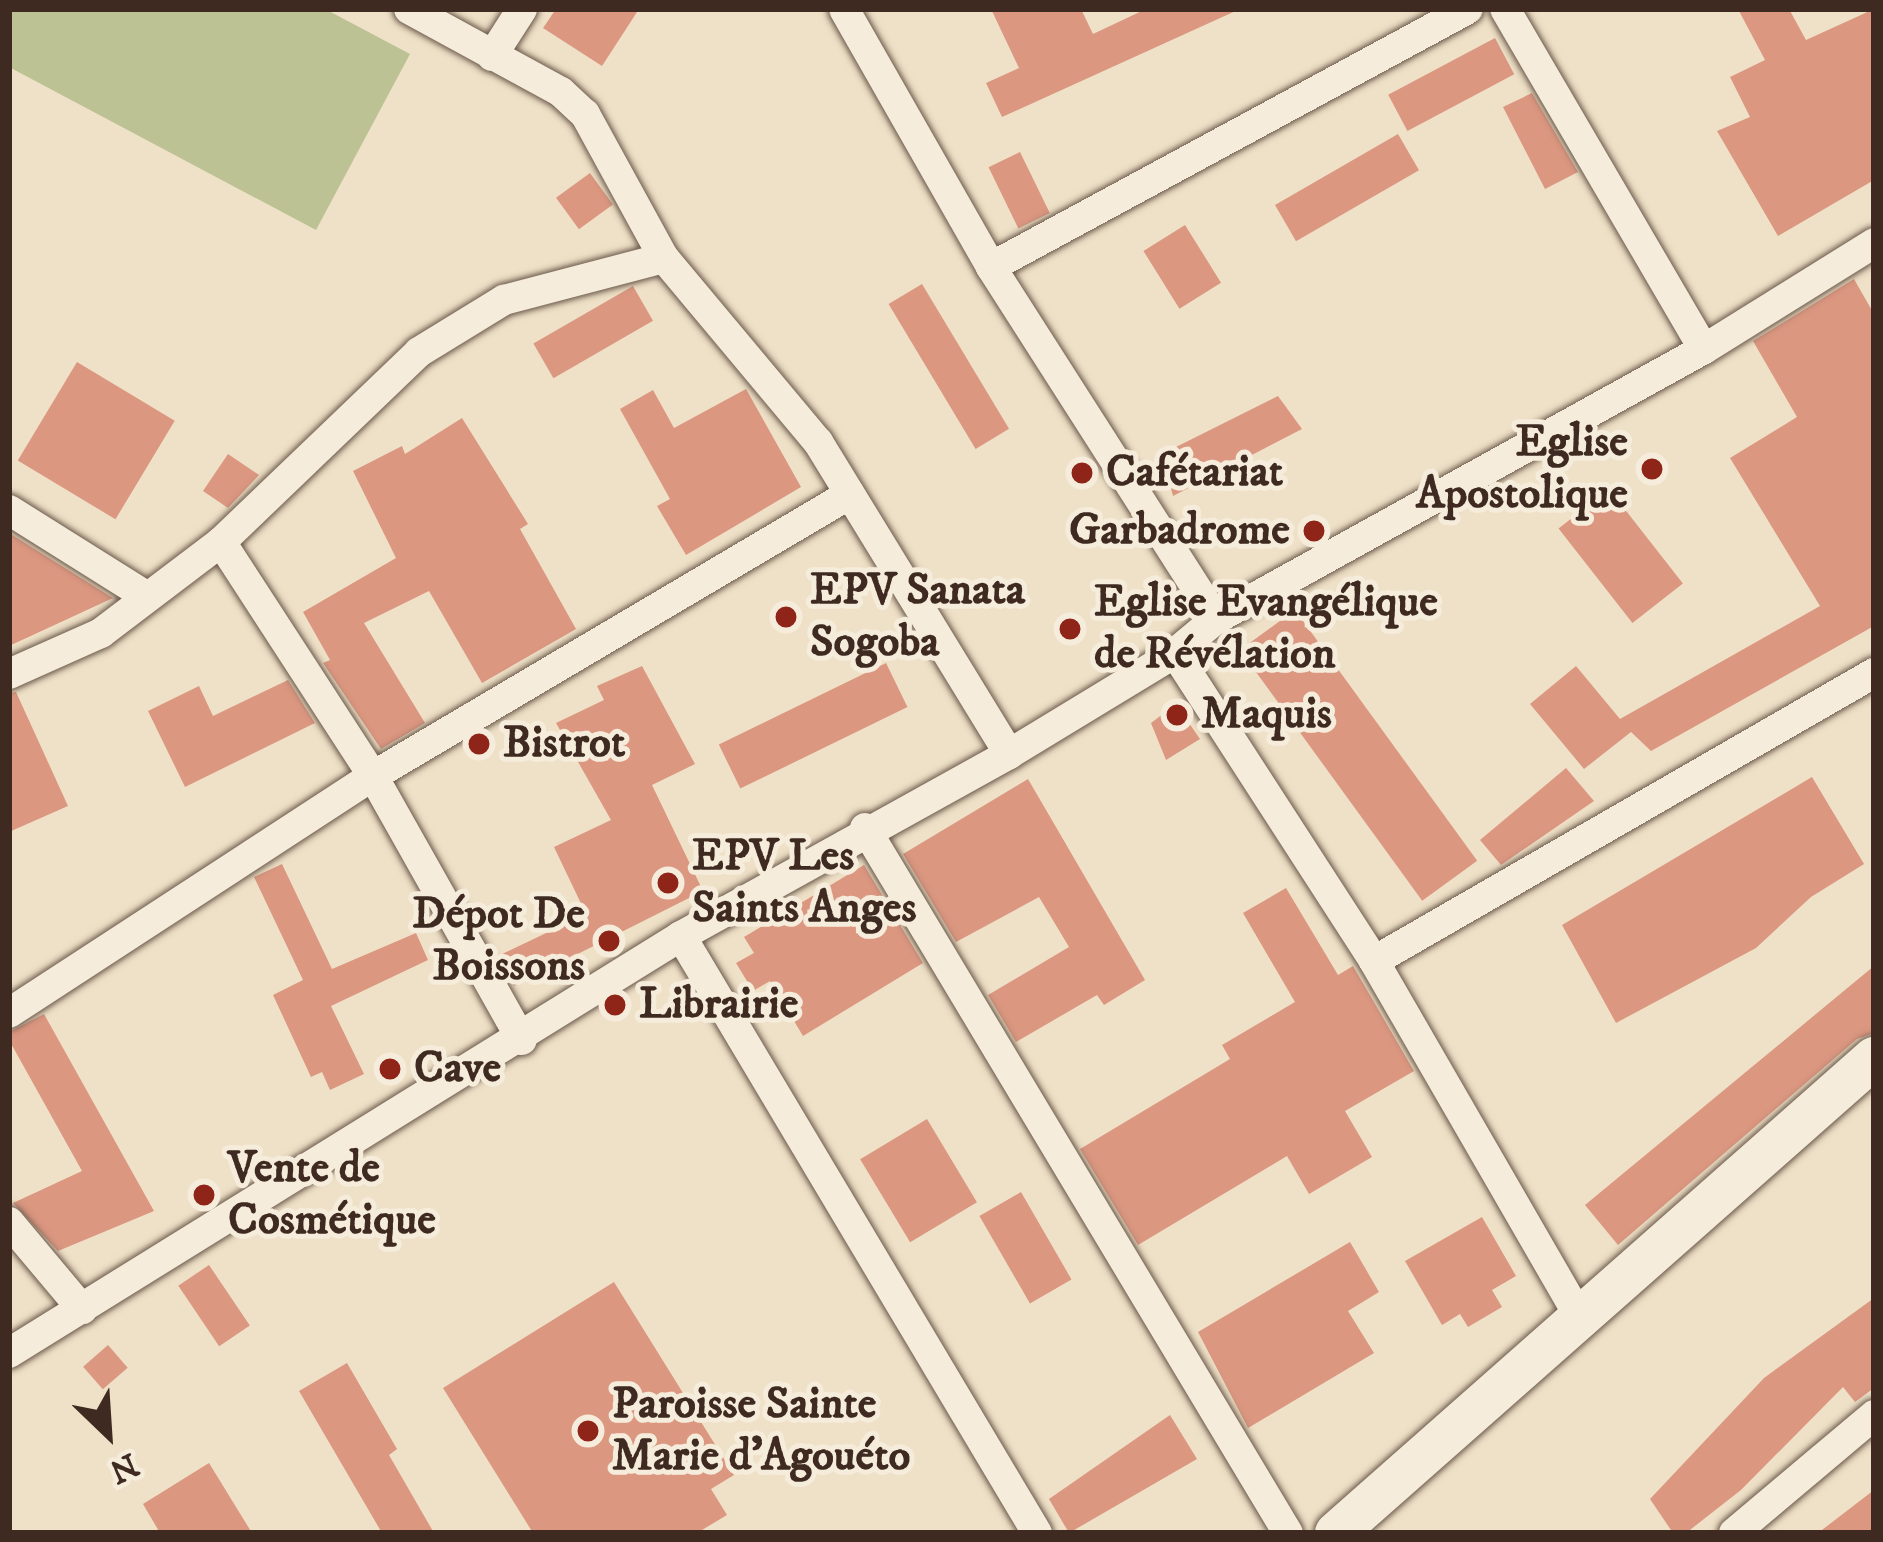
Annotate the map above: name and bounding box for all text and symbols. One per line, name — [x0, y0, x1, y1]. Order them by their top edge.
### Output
place label: Eglise Apostolique — [1416, 416, 1628, 522]
place label: Cafétariat — [1106, 446, 1283, 500]
marker: Eglise Apostolique — [1639, 456, 1665, 482]
marker: Cafétariat — [1069, 460, 1095, 486]
place label: Garbadrome — [1069, 504, 1290, 558]
marker: Garbadrome — [1301, 518, 1327, 544]
place label: EPV Sanata Sogoba — [810, 564, 1025, 670]
place label: Eglise Evangélique de Révélation — [1094, 576, 1438, 682]
marker: EPV Sanata Sogoba — [773, 604, 799, 630]
marker: Eglise Evangélique de Révélation — [1057, 616, 1083, 642]
place label: Maquis — [1201, 688, 1332, 742]
marker: Maquis — [1164, 702, 1190, 728]
place label: Bistrot — [503, 717, 625, 771]
marker: Bistrot — [466, 731, 492, 757]
place label: EPV Les Saints Anges — [692, 830, 916, 936]
marker: EPV Les Saints Anges — [655, 870, 681, 896]
place label: Dépot De Boissons — [412, 888, 585, 994]
marker: Dépot De Boissons — [596, 928, 622, 954]
place label: Librairie — [639, 978, 798, 1032]
marker: Librairie — [602, 992, 628, 1018]
place label: Cave — [414, 1042, 501, 1096]
marker: Cave — [377, 1056, 403, 1082]
place label: Vente de Cosmétique — [228, 1142, 436, 1248]
marker: Vente de Cosmétique — [191, 1182, 217, 1208]
north arrow — [48, 1374, 168, 1494]
place label: Paroisse Sainte Marie d’Agouéto — [612, 1378, 910, 1484]
marker: Paroisse Sainte Marie d’Agouéto — [575, 1418, 601, 1444]
text: N — [102, 1443, 144, 1491]

